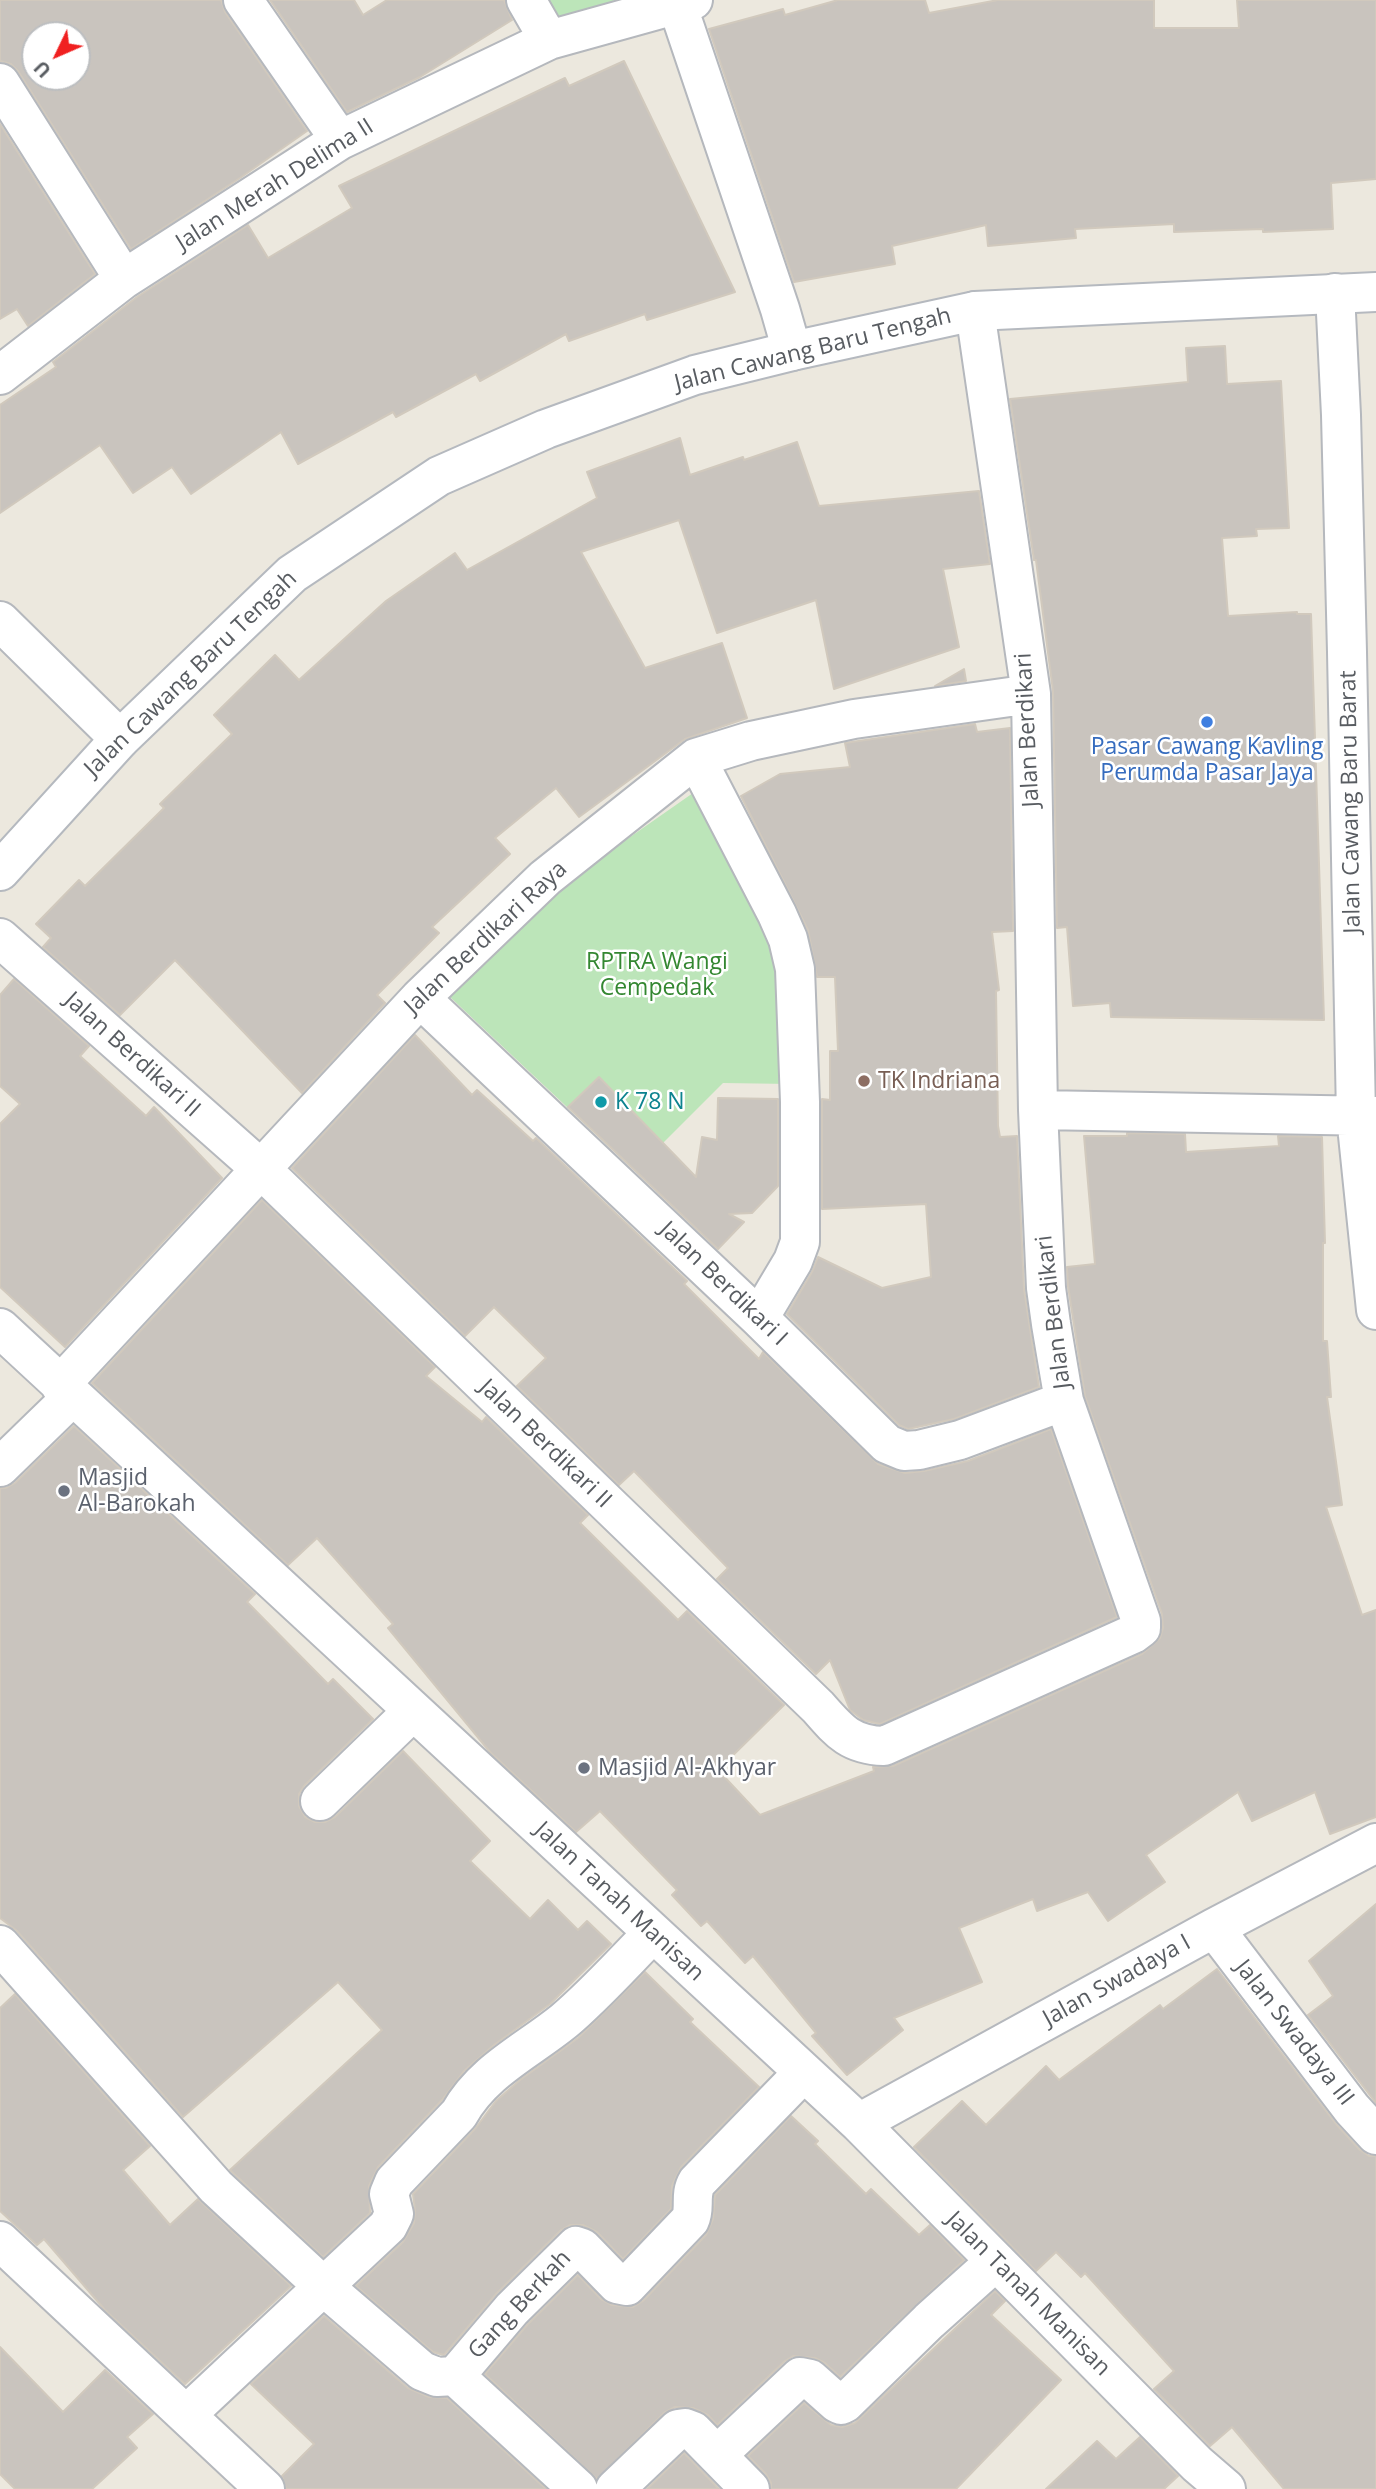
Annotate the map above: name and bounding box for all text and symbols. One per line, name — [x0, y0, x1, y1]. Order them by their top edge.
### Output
north arrow — [21, 21, 91, 91]
text: U — [28, 55, 57, 83]
street label: Jalan Merah Delima II — [171, 113, 379, 257]
street label: Jalan Cawang Baru Tengah — [672, 302, 954, 398]
street label: Jalan Cawang Baru Tengah — [79, 565, 303, 783]
street label: Jalan Berdikari — [1010, 652, 1046, 808]
street label: Jalan Cawang Baru Barat — [1335, 670, 1367, 934]
marker: Pasar Cawang Kavling Perumda Pasar Jaya — [1199, 714, 1215, 730]
place label: Pasar Cawang Kavling Perumda Pasar Jaya — [1091, 733, 1323, 787]
street label: Jalan Berdikari Raya — [399, 856, 573, 1020]
park label: RPTRA Wangi Cempedak — [586, 948, 728, 1002]
street label: Jalan Berdikari II — [58, 987, 206, 1123]
place label: TK Indriana — [878, 1067, 1000, 1095]
marker: TK Indriana — [856, 1073, 872, 1089]
place label: K 78 N — [615, 1088, 685, 1116]
marker: K 78 N — [593, 1094, 609, 1110]
street label: Jalan Berdikari I — [653, 1216, 793, 1352]
street label: Jalan Berdikari — [1031, 1234, 1077, 1390]
street label: Jalan Berdikari II — [473, 1374, 617, 1514]
place label: Masjid Al-Barokah — [78, 1464, 196, 1518]
marker: Masjid Al-Barokah — [56, 1483, 72, 1499]
place label: Masjid Al-Akhyar — [598, 1754, 776, 1782]
marker: Masjid Al-Akhyar — [576, 1760, 592, 1776]
street label: Jalan Tanah Manisan — [529, 1816, 709, 1988]
street label: Jalan Swadaya I — [1038, 1929, 1196, 2033]
street label: Jalan Swadaya III — [1229, 1955, 1359, 2111]
street label: Jalan Tanah Manisan — [940, 2206, 1116, 2382]
street label: Gang Berkah — [463, 2245, 577, 2365]

